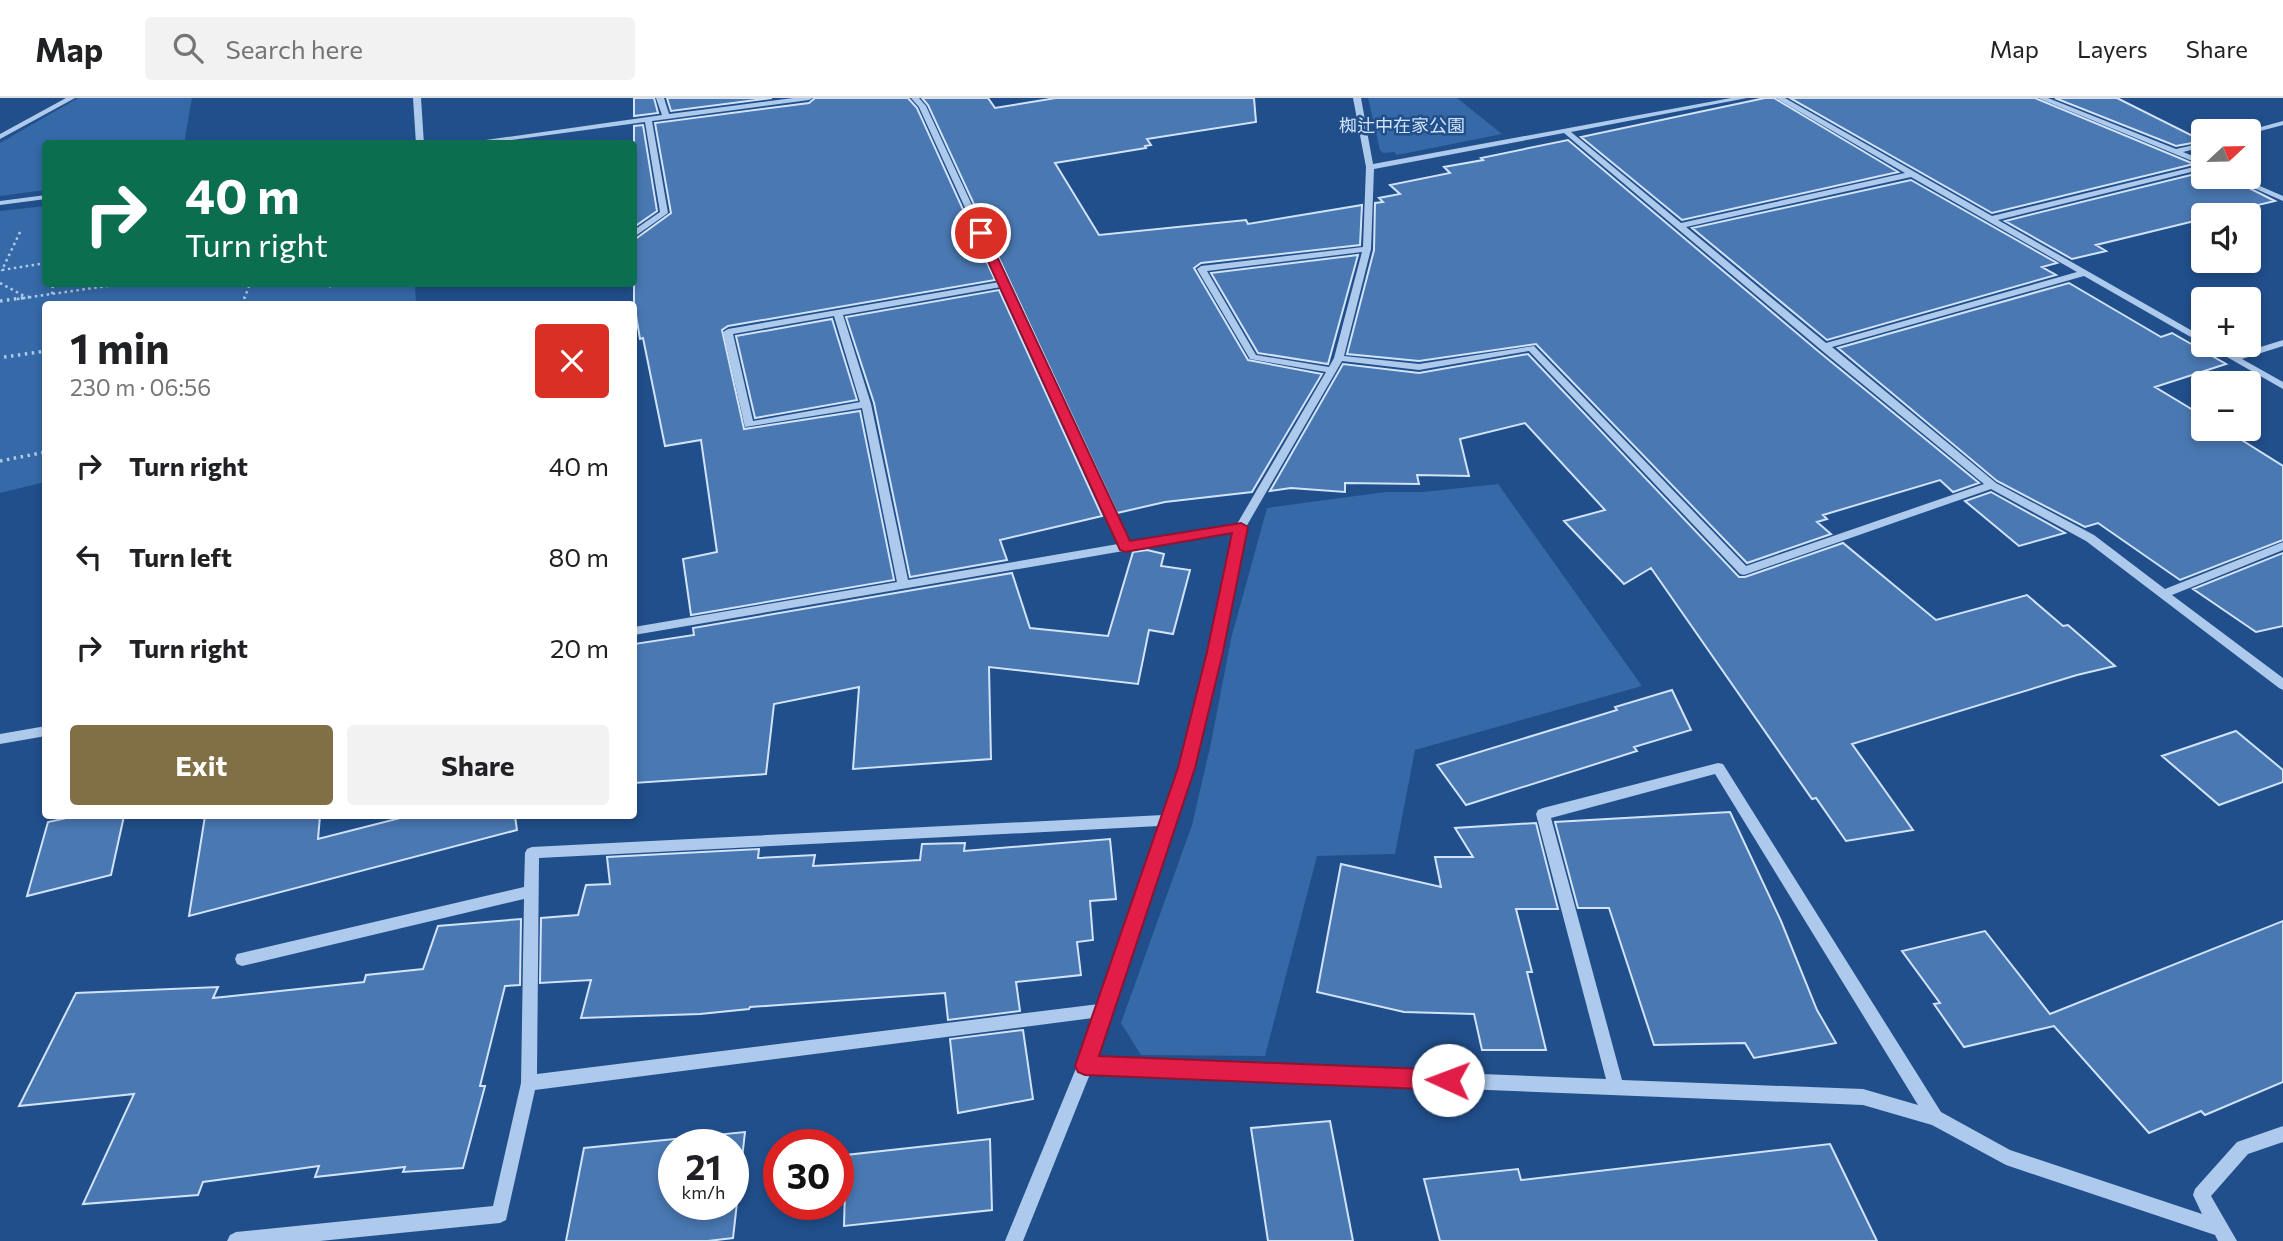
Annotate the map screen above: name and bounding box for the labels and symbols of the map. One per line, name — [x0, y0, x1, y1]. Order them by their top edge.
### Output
park label: 椥辻中在家公園 — [1339, 114, 1465, 136]
north arrow — [2191, 119, 2261, 189]
pin — [951, 203, 1011, 263]
position arrow — [1411, 1043, 1485, 1117]
speed limit sign: 30 — [763, 1129, 854, 1220]

